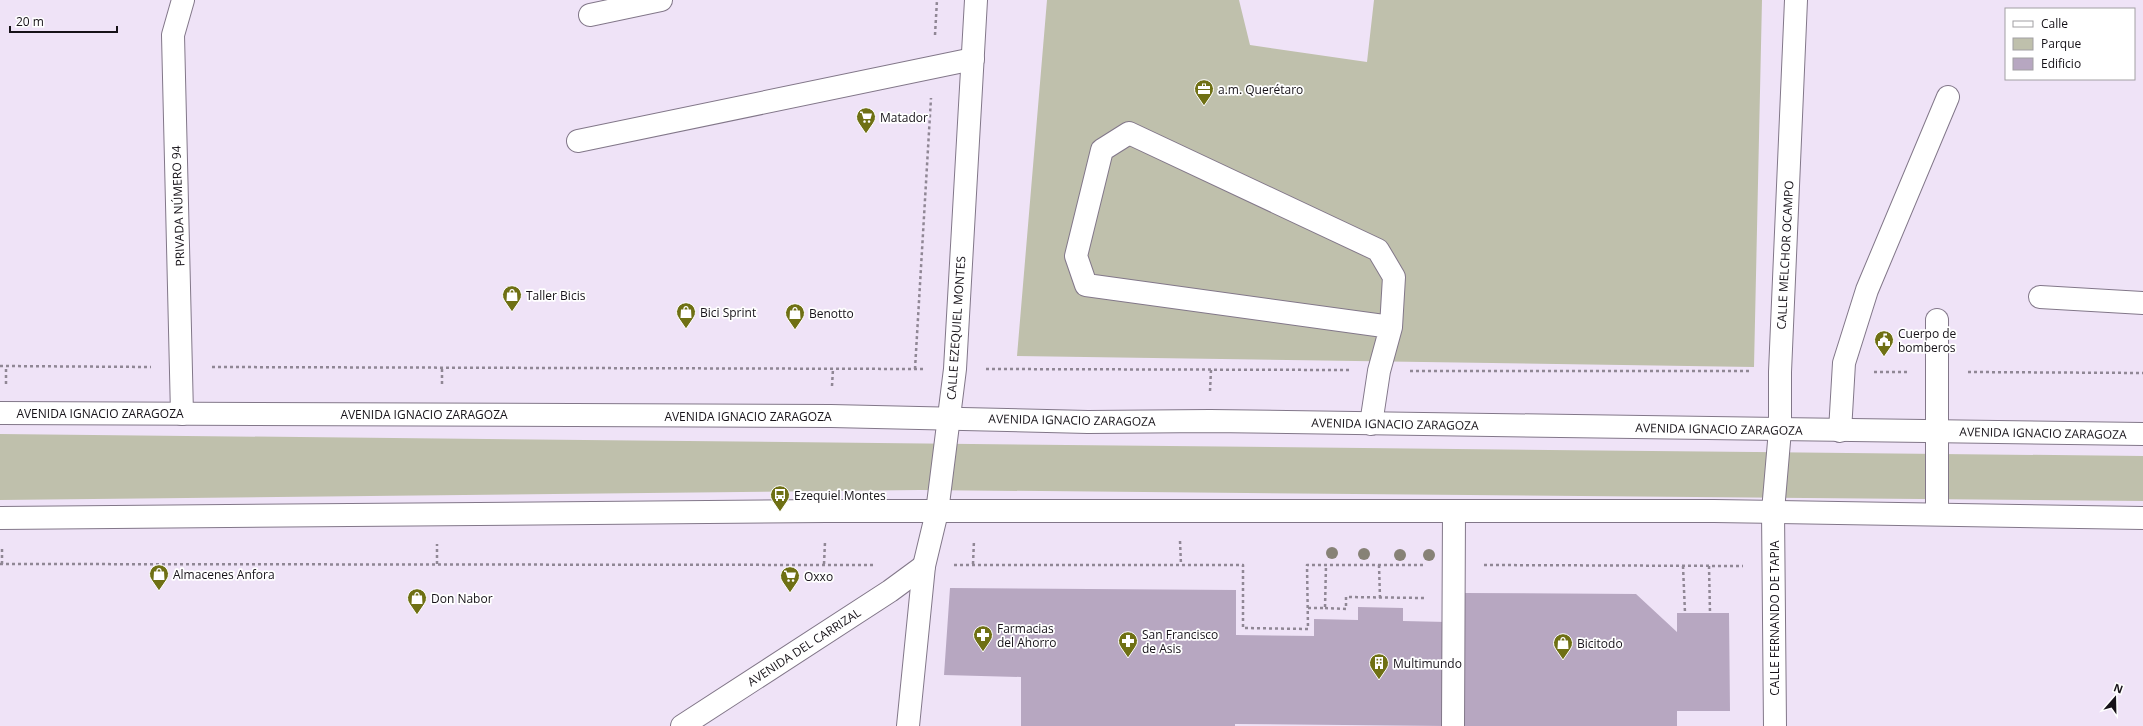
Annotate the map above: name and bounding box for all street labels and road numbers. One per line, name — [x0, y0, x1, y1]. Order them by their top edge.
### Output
street label: PRIVADA NÚMERO 94 — [167, 145, 189, 267]
street label: CALLE MELCHOR OCAMPO — [1773, 180, 1797, 330]
street label: CALLE EZEQUIEL MONTES — [942, 255, 970, 401]
street label: AVENIDA IGNACIO ZARAGOZA — [16, 405, 184, 422]
street label: AVENIDA IGNACIO ZARAGOZA — [340, 406, 508, 423]
street label: AVENIDA IGNACIO ZARAGOZA — [664, 408, 832, 425]
street label: AVENIDA IGNACIO ZARAGOZA — [988, 410, 1156, 430]
street label: AVENIDA IGNACIO ZARAGOZA — [1311, 414, 1479, 434]
street label: AVENIDA IGNACIO ZARAGOZA — [1635, 419, 1803, 439]
street label: AVENIDA IGNACIO ZARAGOZA — [1959, 423, 2127, 443]
street label: CALLE FERNANDO DE TAPIA — [1766, 540, 1783, 696]
street label: AVENIDA DEL CARRIZAL — [744, 604, 864, 690]

